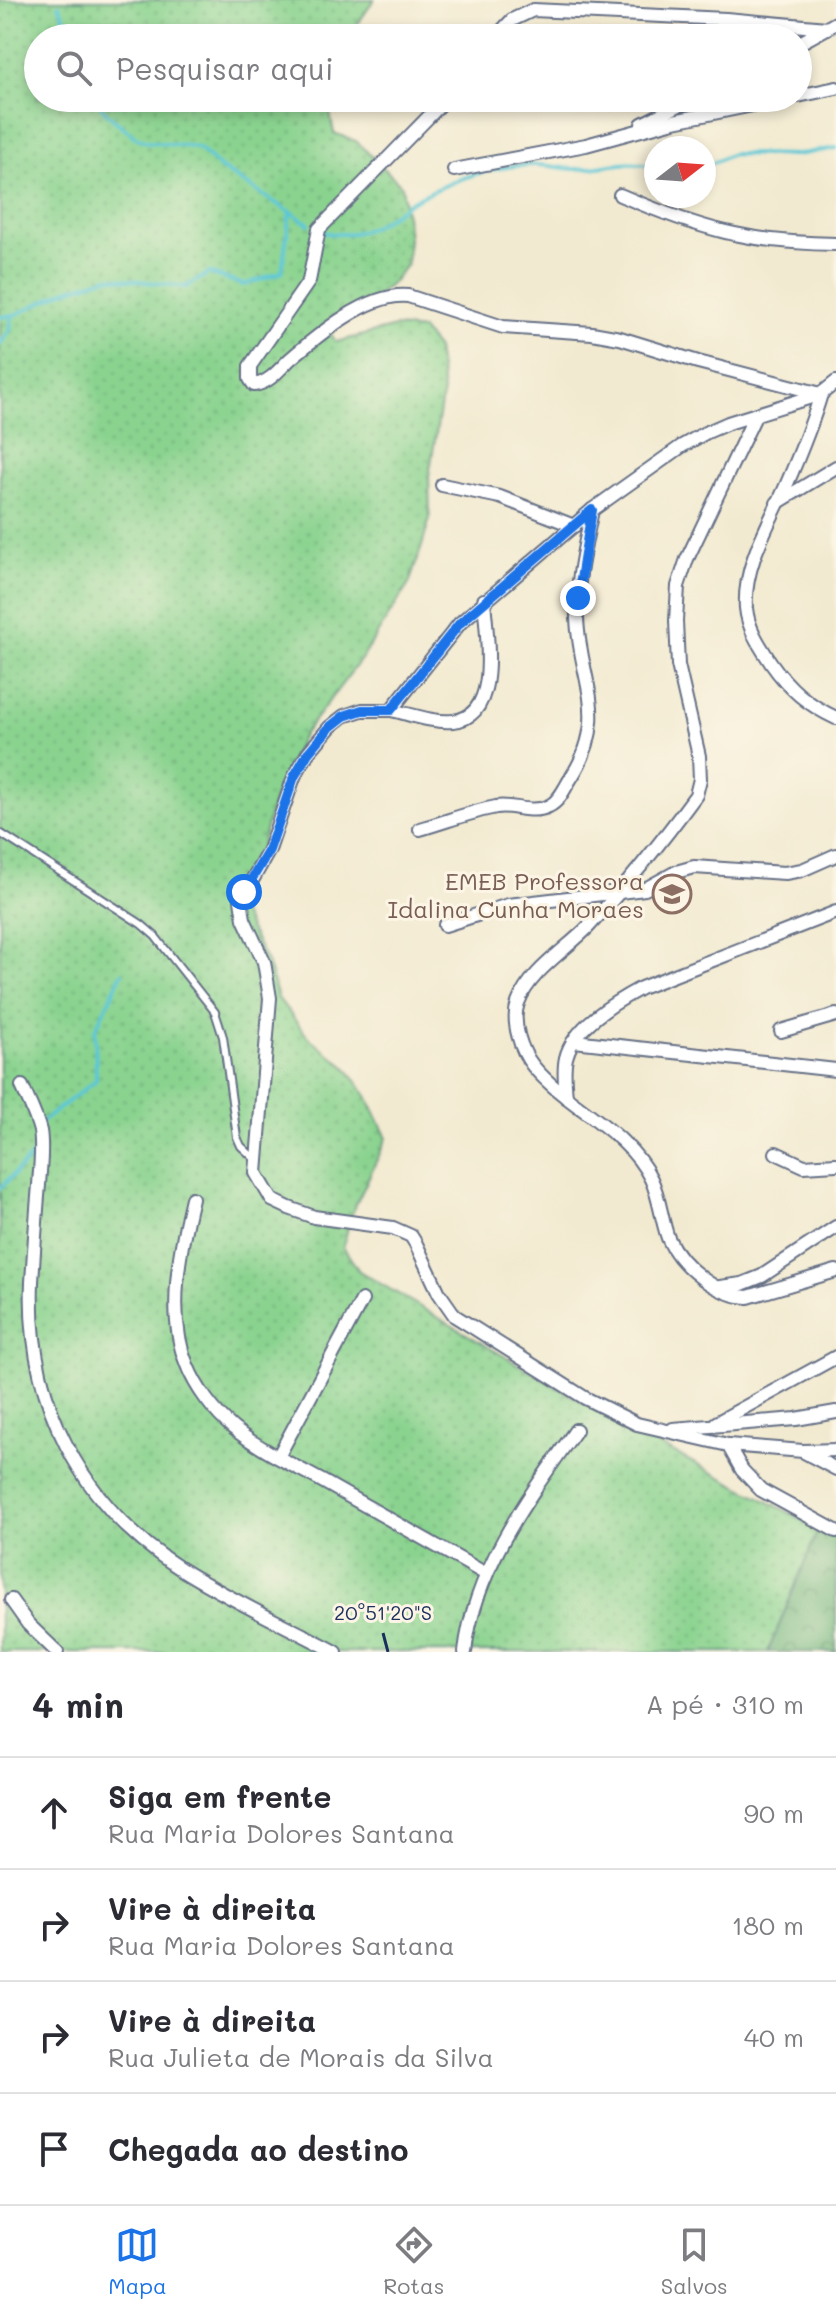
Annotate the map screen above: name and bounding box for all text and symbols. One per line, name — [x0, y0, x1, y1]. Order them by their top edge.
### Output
search box — [24, 24, 812, 112]
icon: search — [52, 46, 96, 90]
text: Pesquisar aqui — [116, 48, 334, 88]
north arrow — [644, 136, 716, 208]
route end — [560, 580, 596, 616]
place label: EMEB Professora Idalina Cunha Moraes — [387, 865, 644, 924]
school or university icon: EMEB Professora Idalina Cunha Moraes — [651, 873, 693, 915]
route start — [226, 874, 262, 910]
text: 20°51'20"S — [334, 1599, 432, 1625]
text: 4 min — [32, 1682, 124, 1727]
text: A pé · 310 m — [646, 1687, 804, 1721]
text: Siga em frente — [108, 1776, 331, 1816]
icon: ahead — [32, 1791, 76, 1835]
text: 90 m — [744, 1796, 804, 1830]
text: Rua Maria Dolores Santana — [108, 1816, 455, 1850]
text: Vire à direita — [108, 1888, 316, 1928]
icon: right — [32, 1903, 76, 1947]
text: 180 m — [732, 1908, 804, 1942]
text: Rua Maria Dolores Santana — [108, 1928, 455, 1962]
text: Vire à direita — [108, 2000, 316, 2040]
icon: right — [32, 2015, 76, 2059]
text: 40 m — [744, 2020, 804, 2054]
text: Rua Julieta de Morais da Silva — [108, 2040, 494, 2074]
icon: arrive — [32, 2127, 76, 2171]
text: Chegada ao destino — [108, 2129, 408, 2169]
tab: Mapa — [108, 2223, 167, 2300]
tab: Rotas — [383, 2223, 444, 2300]
tab: Salvos — [661, 2223, 728, 2300]

